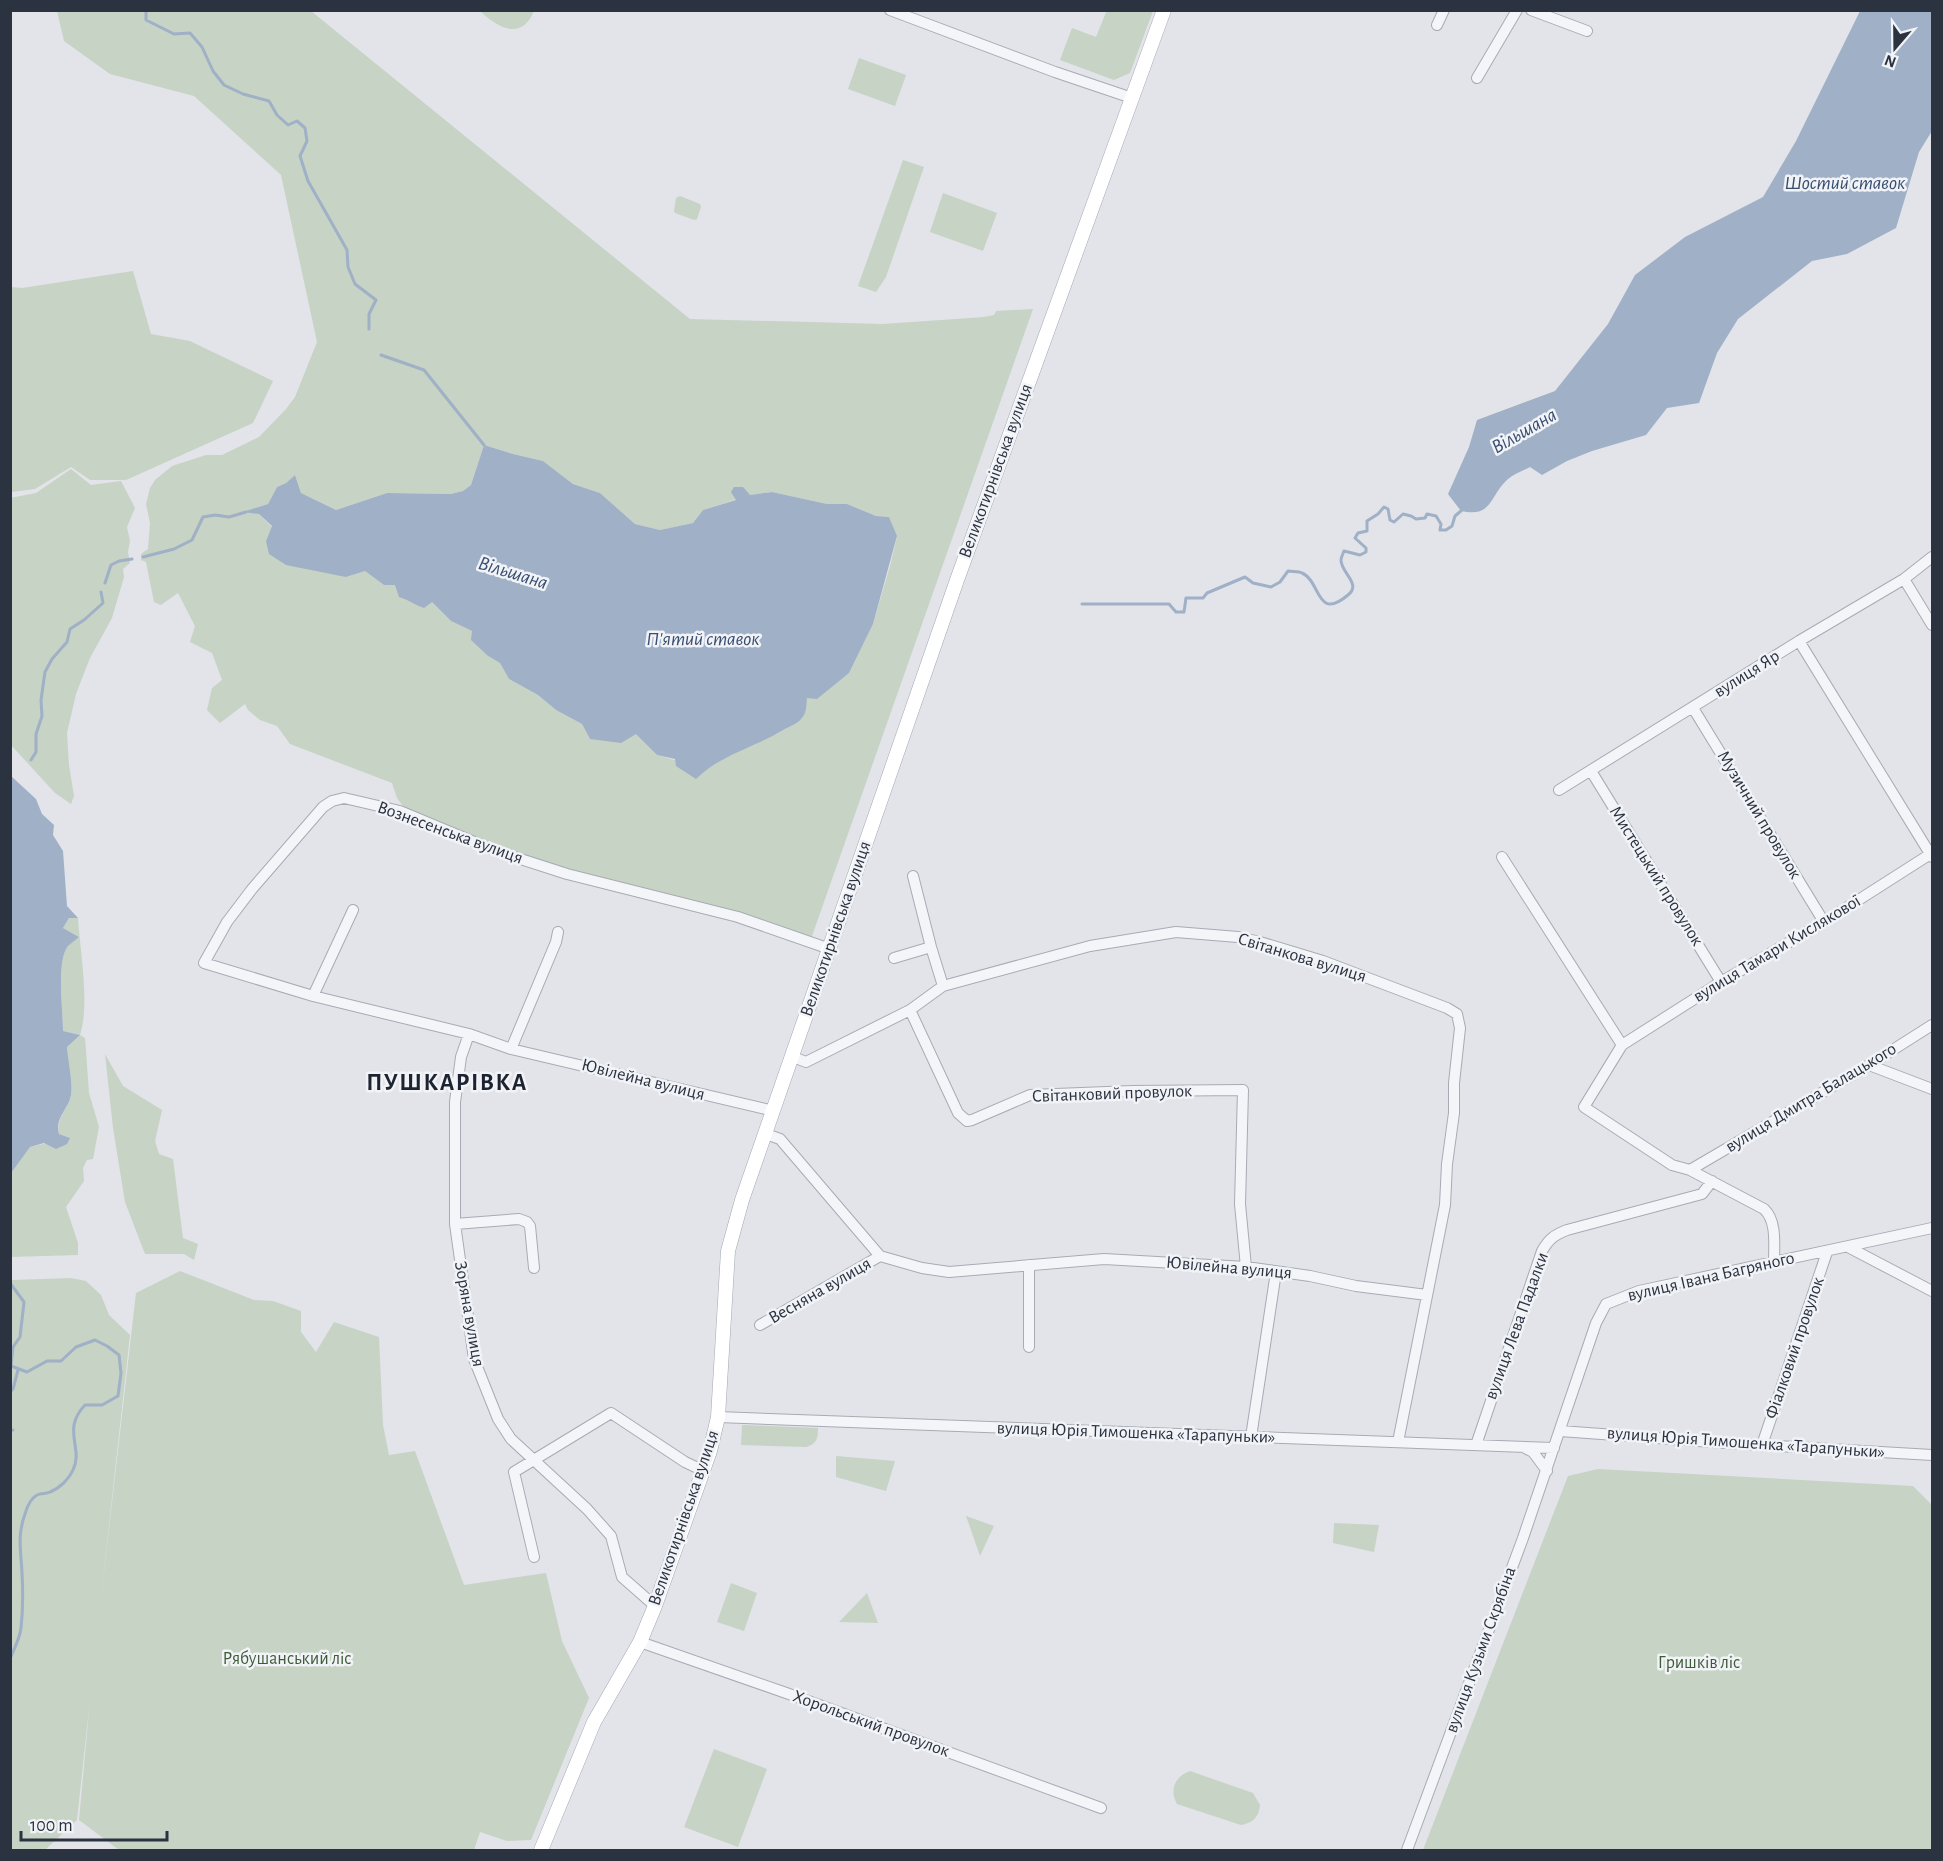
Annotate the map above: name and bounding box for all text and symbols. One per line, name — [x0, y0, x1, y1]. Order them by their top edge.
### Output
north arrow — [1865, 18, 1925, 78]
text: N — [1882, 52, 1898, 71]
water label: Шостий ставок — [1785, 173, 1906, 193]
street label: Великотирнівська вулиця — [956, 381, 1036, 561]
water label: Вільшана — [1488, 405, 1560, 457]
water label: Вільшана — [476, 553, 550, 593]
water label: П'ятий ставок — [646, 629, 760, 649]
street label: вулиця Яр — [1711, 647, 1783, 701]
street label: Музичний провулок — [1714, 748, 1805, 883]
street label: Вознесенська вулиця — [375, 798, 525, 868]
street label: Мистецький провулок — [1606, 803, 1707, 950]
street label: Великотирнівська вулиця — [798, 839, 874, 1019]
street label: вулиця Тамари Кислякової — [1690, 892, 1864, 1006]
street label: Світанкова вулиця — [1236, 930, 1368, 986]
street label: вулиця Дмитра Балацького — [1722, 1040, 1900, 1156]
street label: Ювілейна вулиця — [580, 1056, 706, 1104]
district label: ПУШКАРІВКА — [366, 1071, 528, 1095]
street label: Світанковий провулок — [1031, 1082, 1193, 1106]
street label: вулиця Івана Багряного — [1626, 1249, 1796, 1305]
street label: вулиця Лева Падалки — [1482, 1250, 1552, 1402]
street label: Весняна вулиця — [766, 1254, 874, 1328]
street label: Ювілейна вулиця — [1165, 1254, 1293, 1282]
street label: Зоряна вулиця — [451, 1260, 487, 1368]
street label: Фіалковий провулок — [1762, 1274, 1828, 1421]
street label: вулиця Юрія Тимошенка «Тарапуньки» — [996, 1419, 1276, 1447]
street label: вулиця Юрія Тимошенка «Тарапуньки» — [1606, 1424, 1886, 1462]
street label: Великотирнівська вулиця — [646, 1428, 722, 1608]
street label: вулиця Кузьми Скрябіна — [1442, 1564, 1519, 1735]
park label: Рябушанський ліс — [222, 1649, 352, 1668]
park label: Гришків ліс — [1658, 1654, 1740, 1672]
street label: Хорольський провулок — [790, 1687, 952, 1761]
scale bar — [21, 1804, 166, 1842]
text: 100 m — [30, 1817, 73, 1835]

